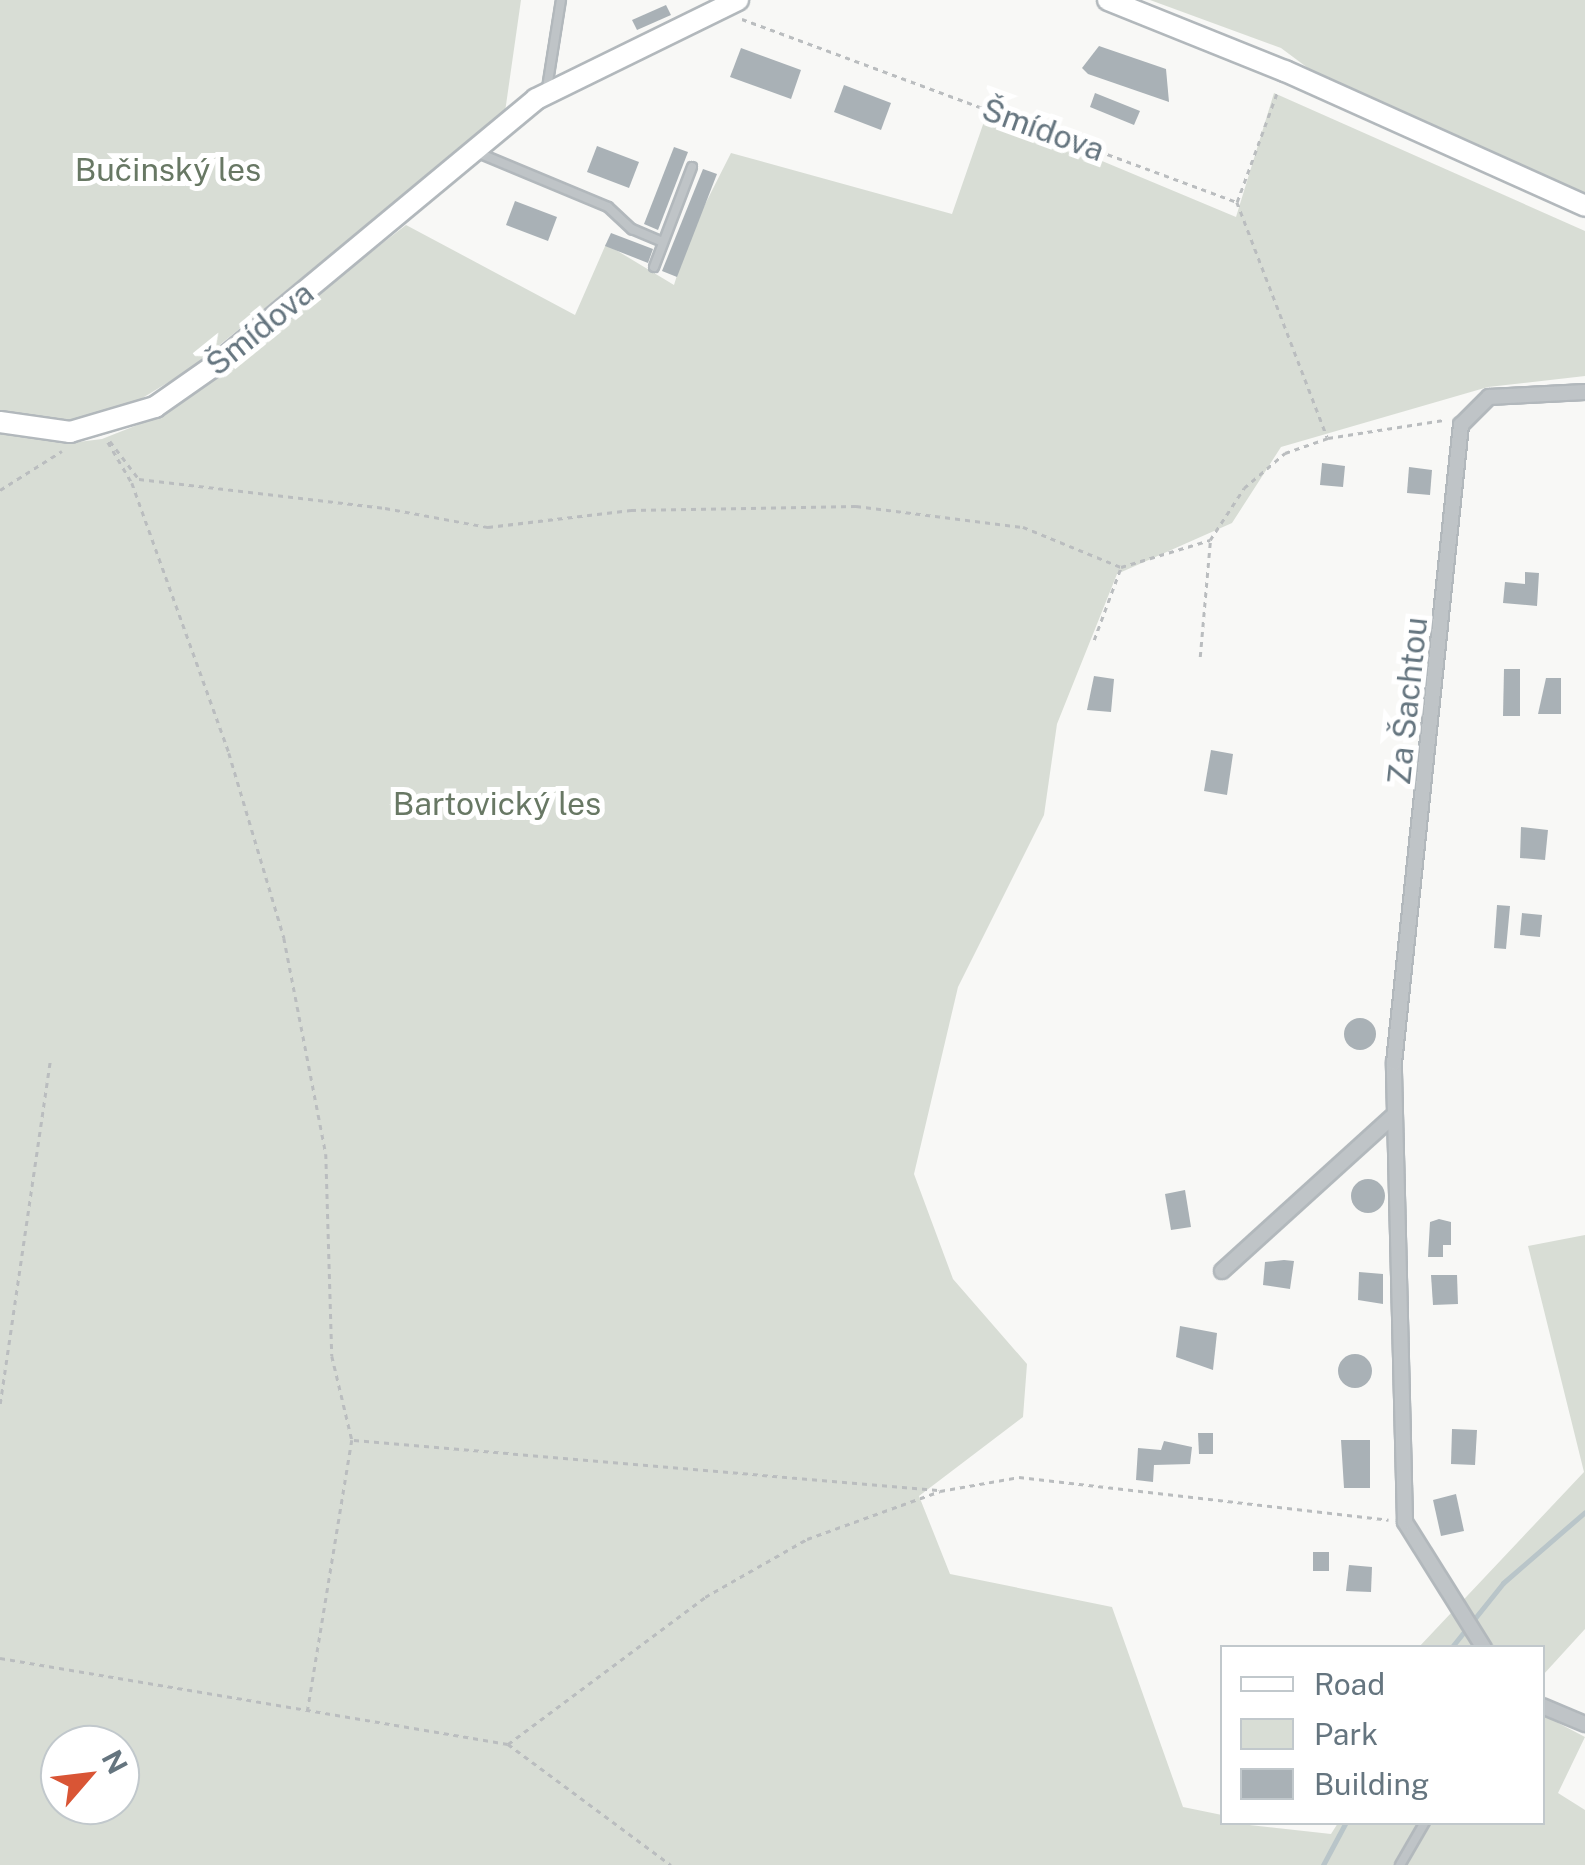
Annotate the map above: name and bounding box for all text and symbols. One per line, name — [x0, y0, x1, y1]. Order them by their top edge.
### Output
street label: Šmídova — [977, 90, 1109, 170]
park label: Bučinský les — [75, 151, 261, 189]
street label: Šmídova — [198, 274, 322, 384]
street label: Za Šachtou — [1380, 615, 1436, 787]
park label: Bartovický les — [393, 785, 601, 823]
legend — [1220, 1645, 1545, 1825]
text: Road — [1314, 1666, 1385, 1702]
text: Park — [1314, 1716, 1378, 1752]
north arrow — [40, 1725, 140, 1825]
text: N — [95, 1744, 135, 1779]
text: Building — [1314, 1766, 1429, 1802]

